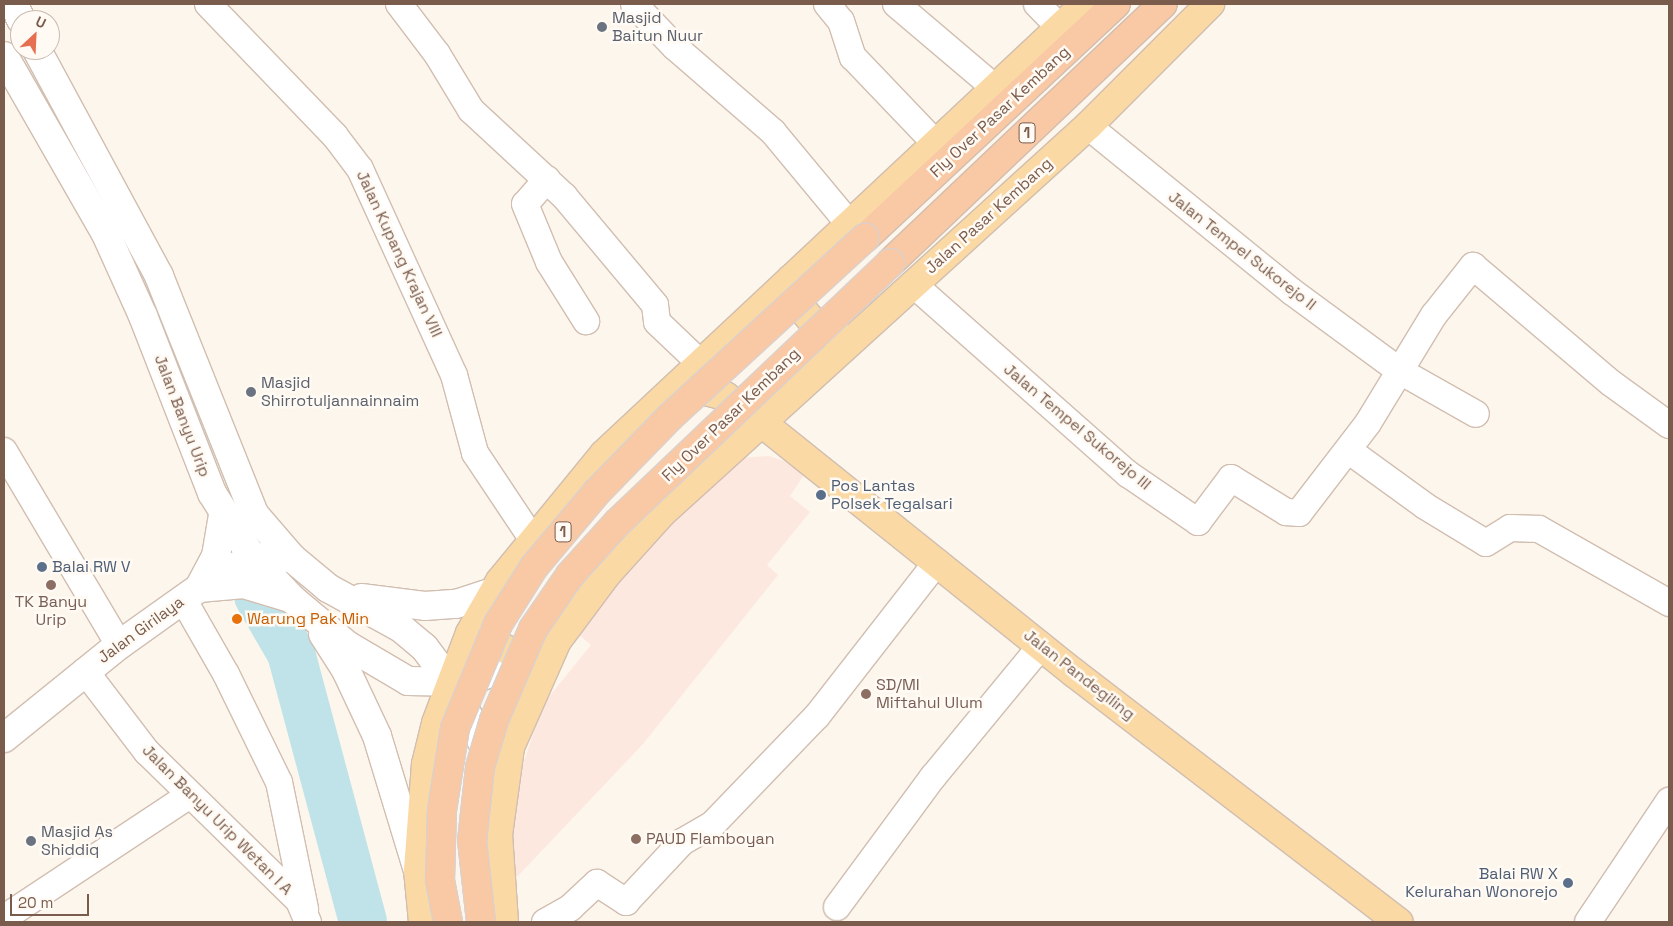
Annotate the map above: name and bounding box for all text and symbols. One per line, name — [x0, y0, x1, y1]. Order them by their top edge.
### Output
place label: Masjid Baitun Nuur — [612, 8, 703, 46]
north arrow — [10, 10, 60, 60]
text: U — [33, 12, 49, 32]
marker: Masjid Baitun Nuur — [596, 21, 608, 33]
street label: Fly Over Pasar Kembang — [926, 42, 1074, 182]
road number: 1 — [1018, 120, 1036, 146]
street label: Jalan Pasar Kembang — [922, 154, 1056, 278]
street label: Jalan Kupang Krajan VIII — [352, 168, 446, 340]
street label: Jalan Tempel Sukorejo II — [1164, 187, 1320, 315]
street label: Fly Over Pasar Kembang — [658, 344, 804, 486]
street label: Jalan Banyu Urip — [150, 352, 214, 480]
street label: Jalan Tempel Sukorejo III — [999, 360, 1155, 494]
place label: Masjid Shirrotuljannainnaim — [261, 373, 419, 411]
marker: Masjid Shirrotuljannainnaim — [245, 386, 257, 398]
place label: Pos Lantas Polsek Tegalsari — [831, 476, 953, 514]
marker: Pos Lantas Polsek Tegalsari — [815, 489, 827, 501]
road number: 1 — [554, 520, 572, 544]
place label: Balai RW V — [52, 557, 131, 577]
marker: Balai RW V — [36, 561, 48, 573]
marker: TK Banyu Urip — [45, 579, 57, 591]
place label: TK Banyu Urip — [15, 592, 87, 630]
street label: Jalan Girilaya — [94, 592, 188, 668]
place label: Warung Pak Min — [247, 609, 369, 629]
marker: Warung Pak Min — [231, 613, 243, 625]
street label: Jalan Pandegiling — [1020, 626, 1138, 724]
place label: SD/MI Miftahul Ulum — [876, 675, 983, 713]
marker: SD/MI Miftahul Ulum — [860, 688, 872, 700]
street label: Jalan Banyu Urip Wetan I A — [138, 741, 296, 899]
place label: Masjid As Shiddiq — [41, 822, 113, 860]
place label: PAUD Flamboyan — [646, 829, 774, 849]
marker: PAUD Flamboyan — [630, 833, 642, 845]
marker: Masjid As Shiddiq — [25, 835, 37, 847]
place label: Balai RW X Kelurahan Wonorejo — [1405, 864, 1558, 902]
marker: Balai RW X Kelurahan Wonorejo — [1562, 877, 1574, 889]
scale bar — [12, 884, 91, 916]
text: 20 m — [18, 893, 53, 912]

